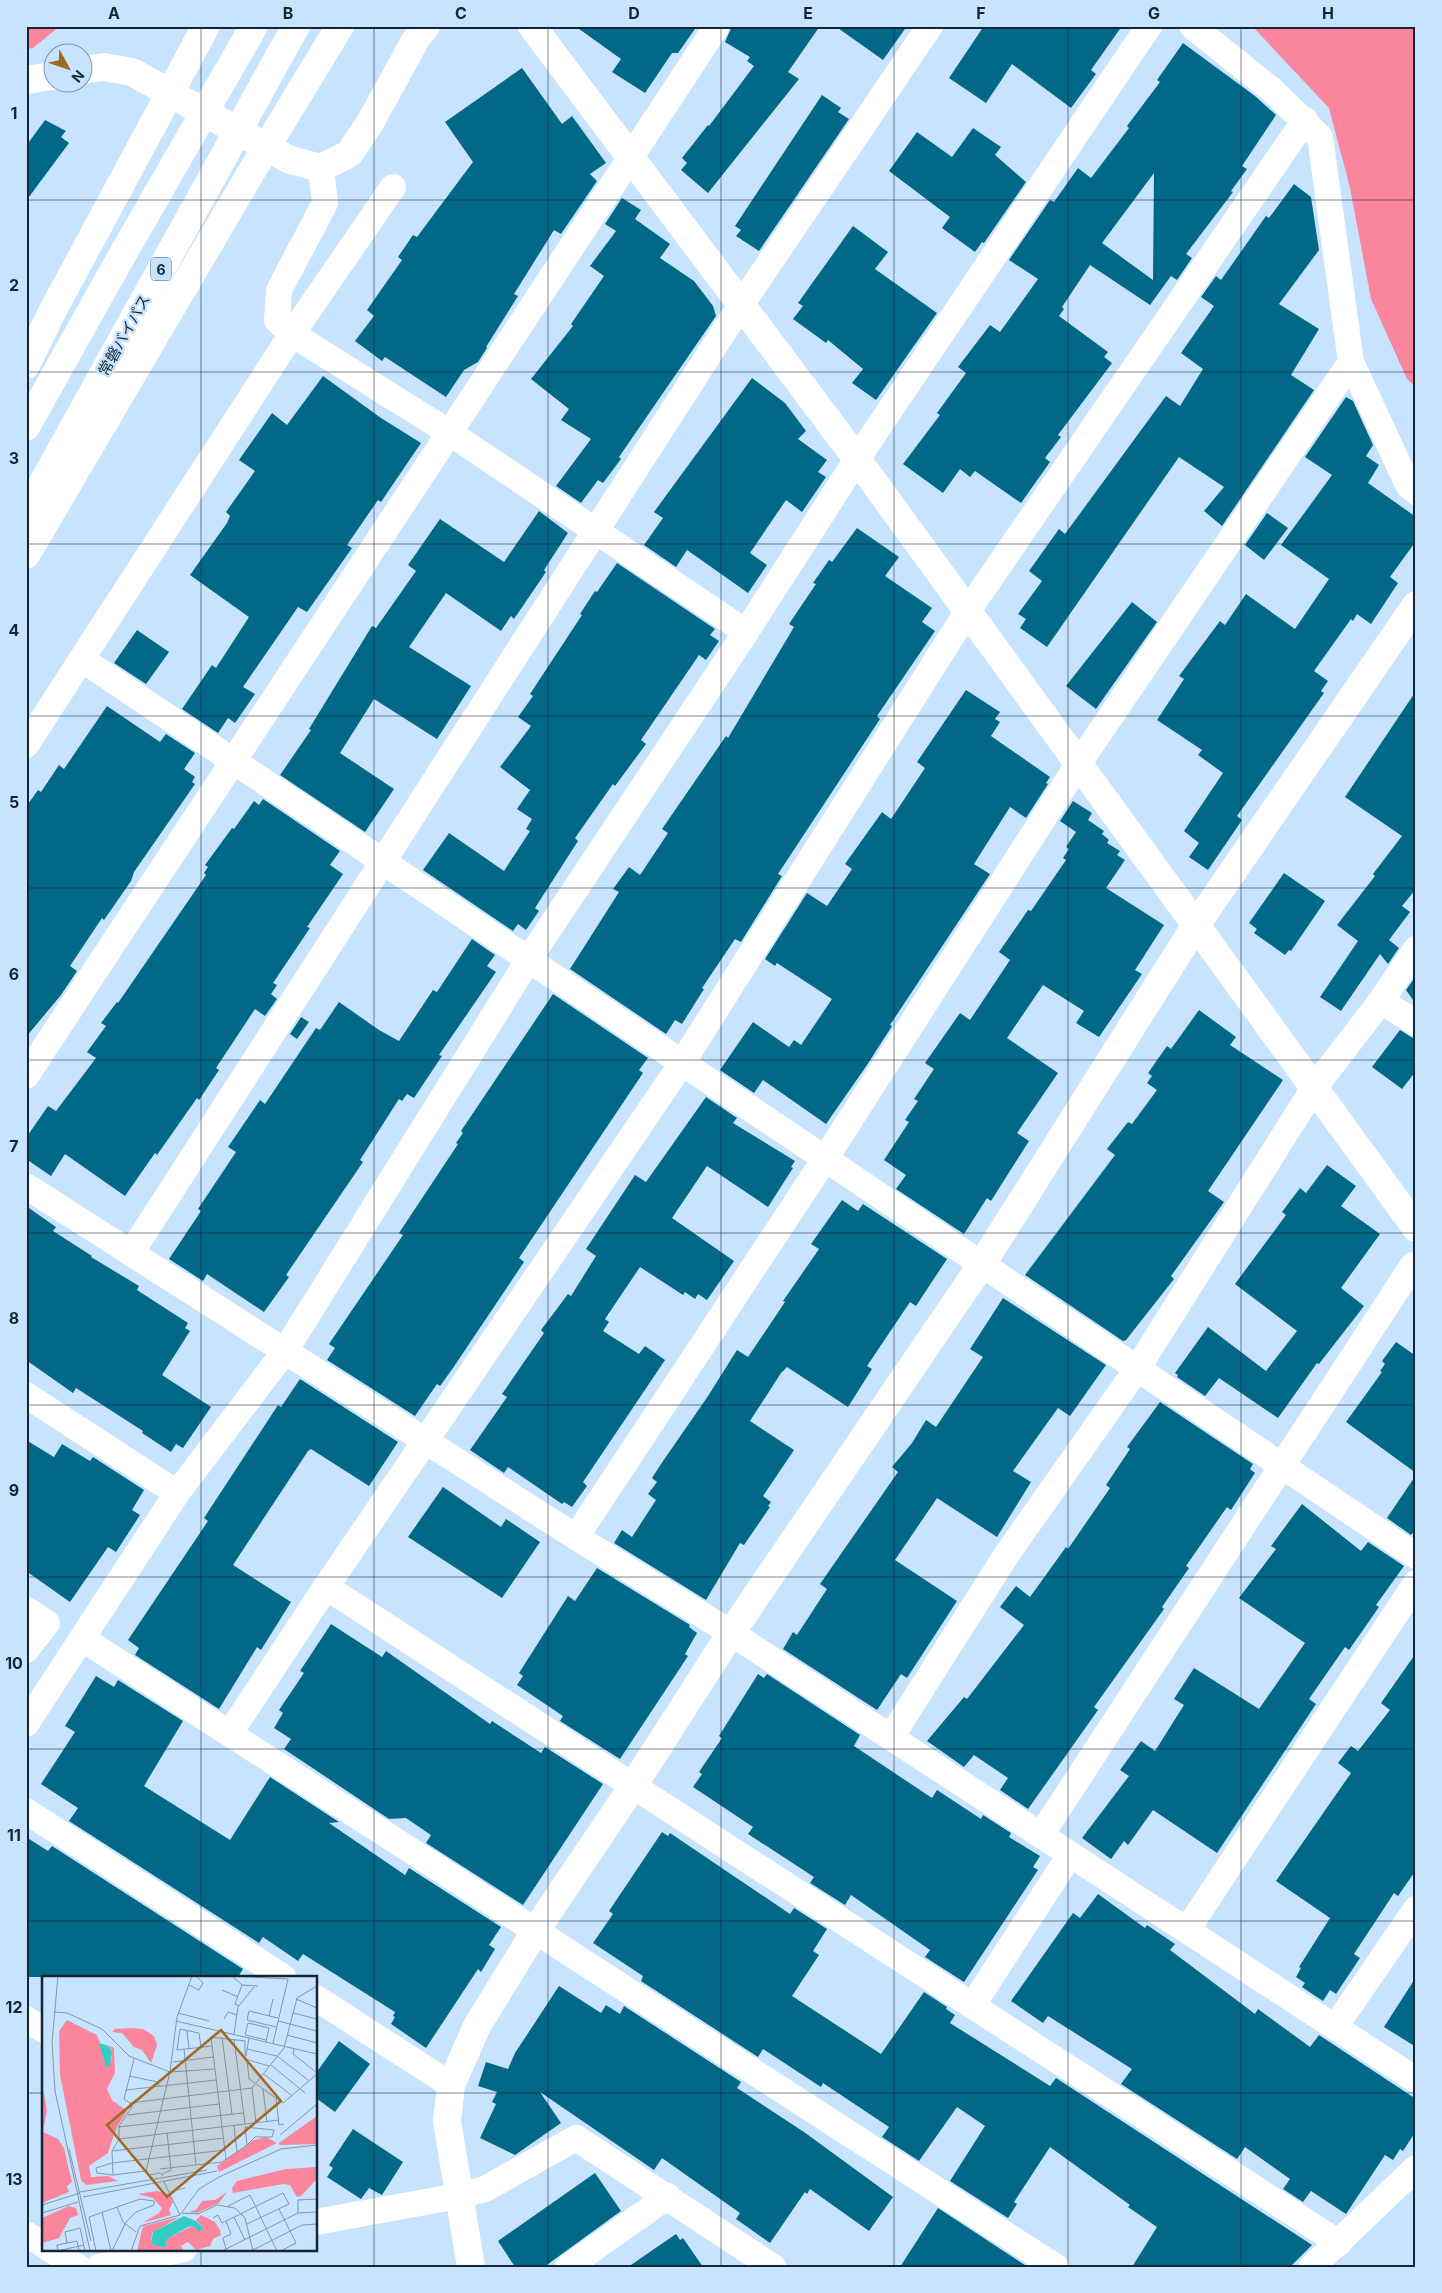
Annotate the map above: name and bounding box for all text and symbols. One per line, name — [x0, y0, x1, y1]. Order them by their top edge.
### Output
text: A — [108, 3, 120, 23]
text: B — [283, 3, 293, 23]
text: C — [455, 3, 467, 23]
text: D — [628, 3, 640, 23]
text: E — [803, 3, 813, 23]
text: F — [976, 3, 986, 23]
text: G — [1148, 3, 1160, 23]
text: H — [1322, 3, 1334, 23]
north arrow — [42, 42, 92, 92]
text: N — [68, 67, 88, 86]
text: 1 — [11, 103, 17, 123]
road number: 6 — [151, 258, 171, 280]
text: 2 — [9, 275, 19, 295]
street label: 常磐バイパス — [94, 291, 154, 379]
text: 3 — [9, 448, 19, 468]
text: 4 — [9, 620, 20, 640]
text: 5 — [9, 792, 19, 812]
text: 6 — [9, 964, 19, 984]
text: 7 — [9, 1136, 19, 1156]
text: 8 — [9, 1308, 19, 1328]
text: 9 — [9, 1480, 19, 1500]
text: 10 — [5, 1653, 23, 1673]
text: 11 — [7, 1825, 21, 1845]
inset map — [42, 1976, 318, 2250]
text: 12 — [6, 1997, 22, 2017]
text: 13 — [5, 2169, 23, 2189]

